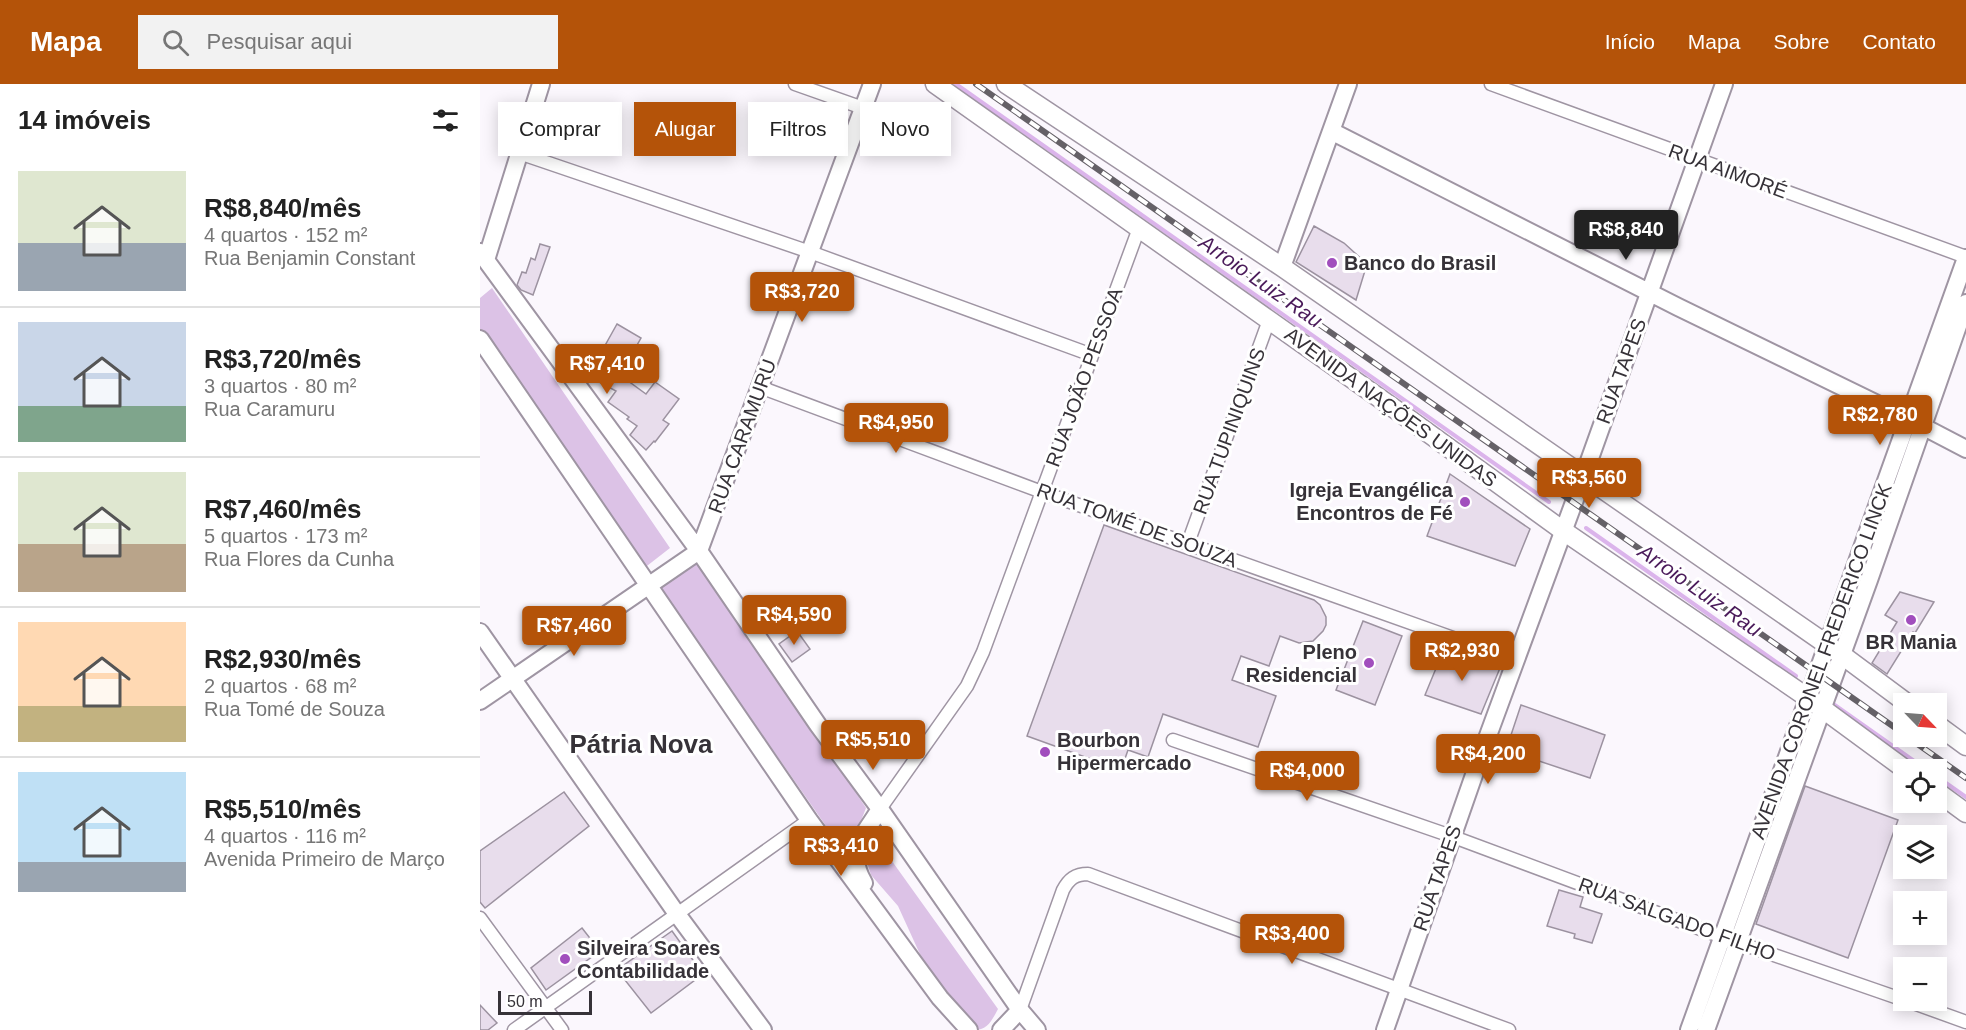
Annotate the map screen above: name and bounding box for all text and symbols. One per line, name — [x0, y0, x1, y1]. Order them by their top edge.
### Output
search box — [138, 15, 558, 69]
text: Mapa — [30, 26, 102, 57]
icon: search — [159, 26, 192, 59]
text: Pesquisar aqui — [207, 29, 352, 54]
text: Início — [1605, 30, 1655, 53]
text: Mapa — [1688, 30, 1740, 53]
text: Sobre — [1773, 30, 1829, 53]
text: Contato — [1862, 30, 1936, 53]
chip: Comprar — [498, 102, 622, 156]
chip: Alugar — [634, 102, 736, 156]
chip: Filtros — [748, 102, 848, 156]
chip: Novo — [860, 102, 951, 156]
icon: filters — [429, 104, 462, 137]
text: 14 imóveis — [18, 105, 151, 135]
street label: RUA AIMORÉ — [1666, 139, 1790, 203]
text: R$8,840/mês — [204, 193, 362, 223]
icon: home — [66, 195, 138, 267]
pin: R$8,840 — [1571, 210, 1681, 261]
text: R$8,840 — [1588, 218, 1664, 240]
text: 4 quartos · 152 m² — [204, 224, 367, 246]
water label: Arroio Luiz Rau — [1193, 229, 1327, 332]
text: Rua Benjamin Constant — [204, 247, 415, 269]
place label: Banco do Brasil — [1344, 252, 1496, 274]
marker: Banco do Brasil — [1325, 256, 1339, 270]
pin: R$3,720 — [747, 272, 857, 323]
text: R$3,720 — [764, 280, 840, 302]
street label: RUA JOÃO PESSOA — [1040, 284, 1127, 470]
street label: RUA TAPES — [1592, 315, 1650, 427]
street label: AVENIDA NAÇÕES UNIDAS — [1281, 322, 1502, 491]
text: R$3,720/mês — [204, 344, 362, 374]
pin: R$7,410 — [552, 344, 662, 395]
street label: RUA TUPINIQUINS — [1189, 345, 1269, 517]
icon: home — [66, 346, 138, 418]
text: R$7,410 — [569, 352, 645, 374]
street label: RUA CARAMURU — [704, 356, 780, 516]
text: 3 quartos · 80 m² — [204, 375, 356, 397]
pin: R$2,780 — [1825, 395, 1935, 446]
text: Rua Caramuru — [204, 398, 335, 420]
pin: R$4,950 — [841, 403, 951, 454]
text: R$2,780 — [1842, 403, 1918, 425]
text: R$4,950 — [858, 411, 934, 433]
pin: R$3,560 — [1534, 458, 1644, 509]
text: R$3,560 — [1551, 466, 1627, 488]
street label: RUA TOMÉ DE SOUZA — [1034, 478, 1241, 572]
place label: Igreja Evangélica Encontros de Fé — [1290, 479, 1454, 524]
street label: AVENIDA CORONEL FREDERICO LINCK — [1746, 480, 1896, 842]
text: R$7,460/mês — [204, 494, 362, 524]
marker: Igreja Evangélica Encontros de Fé — [1458, 495, 1472, 509]
icon: home — [66, 496, 138, 568]
text: 5 quartos · 173 m² — [204, 525, 367, 547]
water label: Arroio Luiz Rau — [1632, 538, 1766, 641]
text: Rua Flores da Cunha — [204, 548, 394, 570]
pin: R$4,590 — [739, 595, 849, 646]
text: R$4,590 — [756, 603, 832, 625]
pin: R$7,460 — [519, 606, 629, 657]
marker: BR Mania — [1904, 613, 1918, 627]
text: R$7,460 — [536, 614, 612, 636]
pin: R$2,930 — [1407, 631, 1517, 682]
place label: BR Mania — [1865, 631, 1957, 653]
text: R$2,930 — [1424, 639, 1500, 661]
place label: Pleno Residencial — [1246, 641, 1357, 686]
text: R$2,930/mês — [204, 644, 362, 674]
icon: home — [66, 646, 138, 718]
marker: Pleno Residencial — [1362, 656, 1376, 670]
text: 2 quartos · 68 m² — [204, 675, 356, 697]
north arrow — [1893, 693, 1947, 747]
map controls — [1893, 693, 1947, 1011]
text: Rua Tomé de Souza — [204, 698, 385, 720]
pin: R$5,510 — [818, 720, 928, 771]
text: R$5,510 — [835, 728, 911, 750]
district label: Pátria Nova — [569, 729, 713, 759]
place label: Bourbon Hipermercado — [1057, 729, 1192, 774]
pin: R$4,200 — [1433, 734, 1543, 785]
text: R$4,200 — [1450, 742, 1526, 764]
marker: Bourbon Hipermercado — [1038, 745, 1052, 759]
pin: R$4,000 — [1252, 751, 1362, 802]
text: R$4,000 — [1269, 759, 1345, 781]
button: locate — [1893, 759, 1947, 813]
text: R$5,510/mês — [204, 794, 362, 824]
icon: home — [66, 796, 138, 868]
street label: RUA TAPES — [1409, 822, 1465, 934]
text: 4 quartos · 116 m² — [204, 825, 366, 847]
button: layers — [1893, 825, 1947, 879]
pin: R$3,410 — [786, 826, 896, 877]
text: R$3,410 — [803, 834, 879, 856]
text: Avenida Primeiro de Março — [204, 848, 445, 870]
street label: RUA SALGADO FILHO — [1576, 873, 1778, 965]
button: + — [1893, 891, 1947, 945]
pin: R$3,400 — [1237, 914, 1347, 965]
text: R$3,400 — [1254, 922, 1330, 944]
place label: Silveira Soares Contabilidade — [577, 937, 720, 982]
marker: Silveira Soares Contabilidade — [558, 952, 572, 966]
button: − — [1893, 957, 1947, 1011]
scale bar — [498, 988, 592, 1016]
text: 50 m — [507, 993, 543, 1010]

